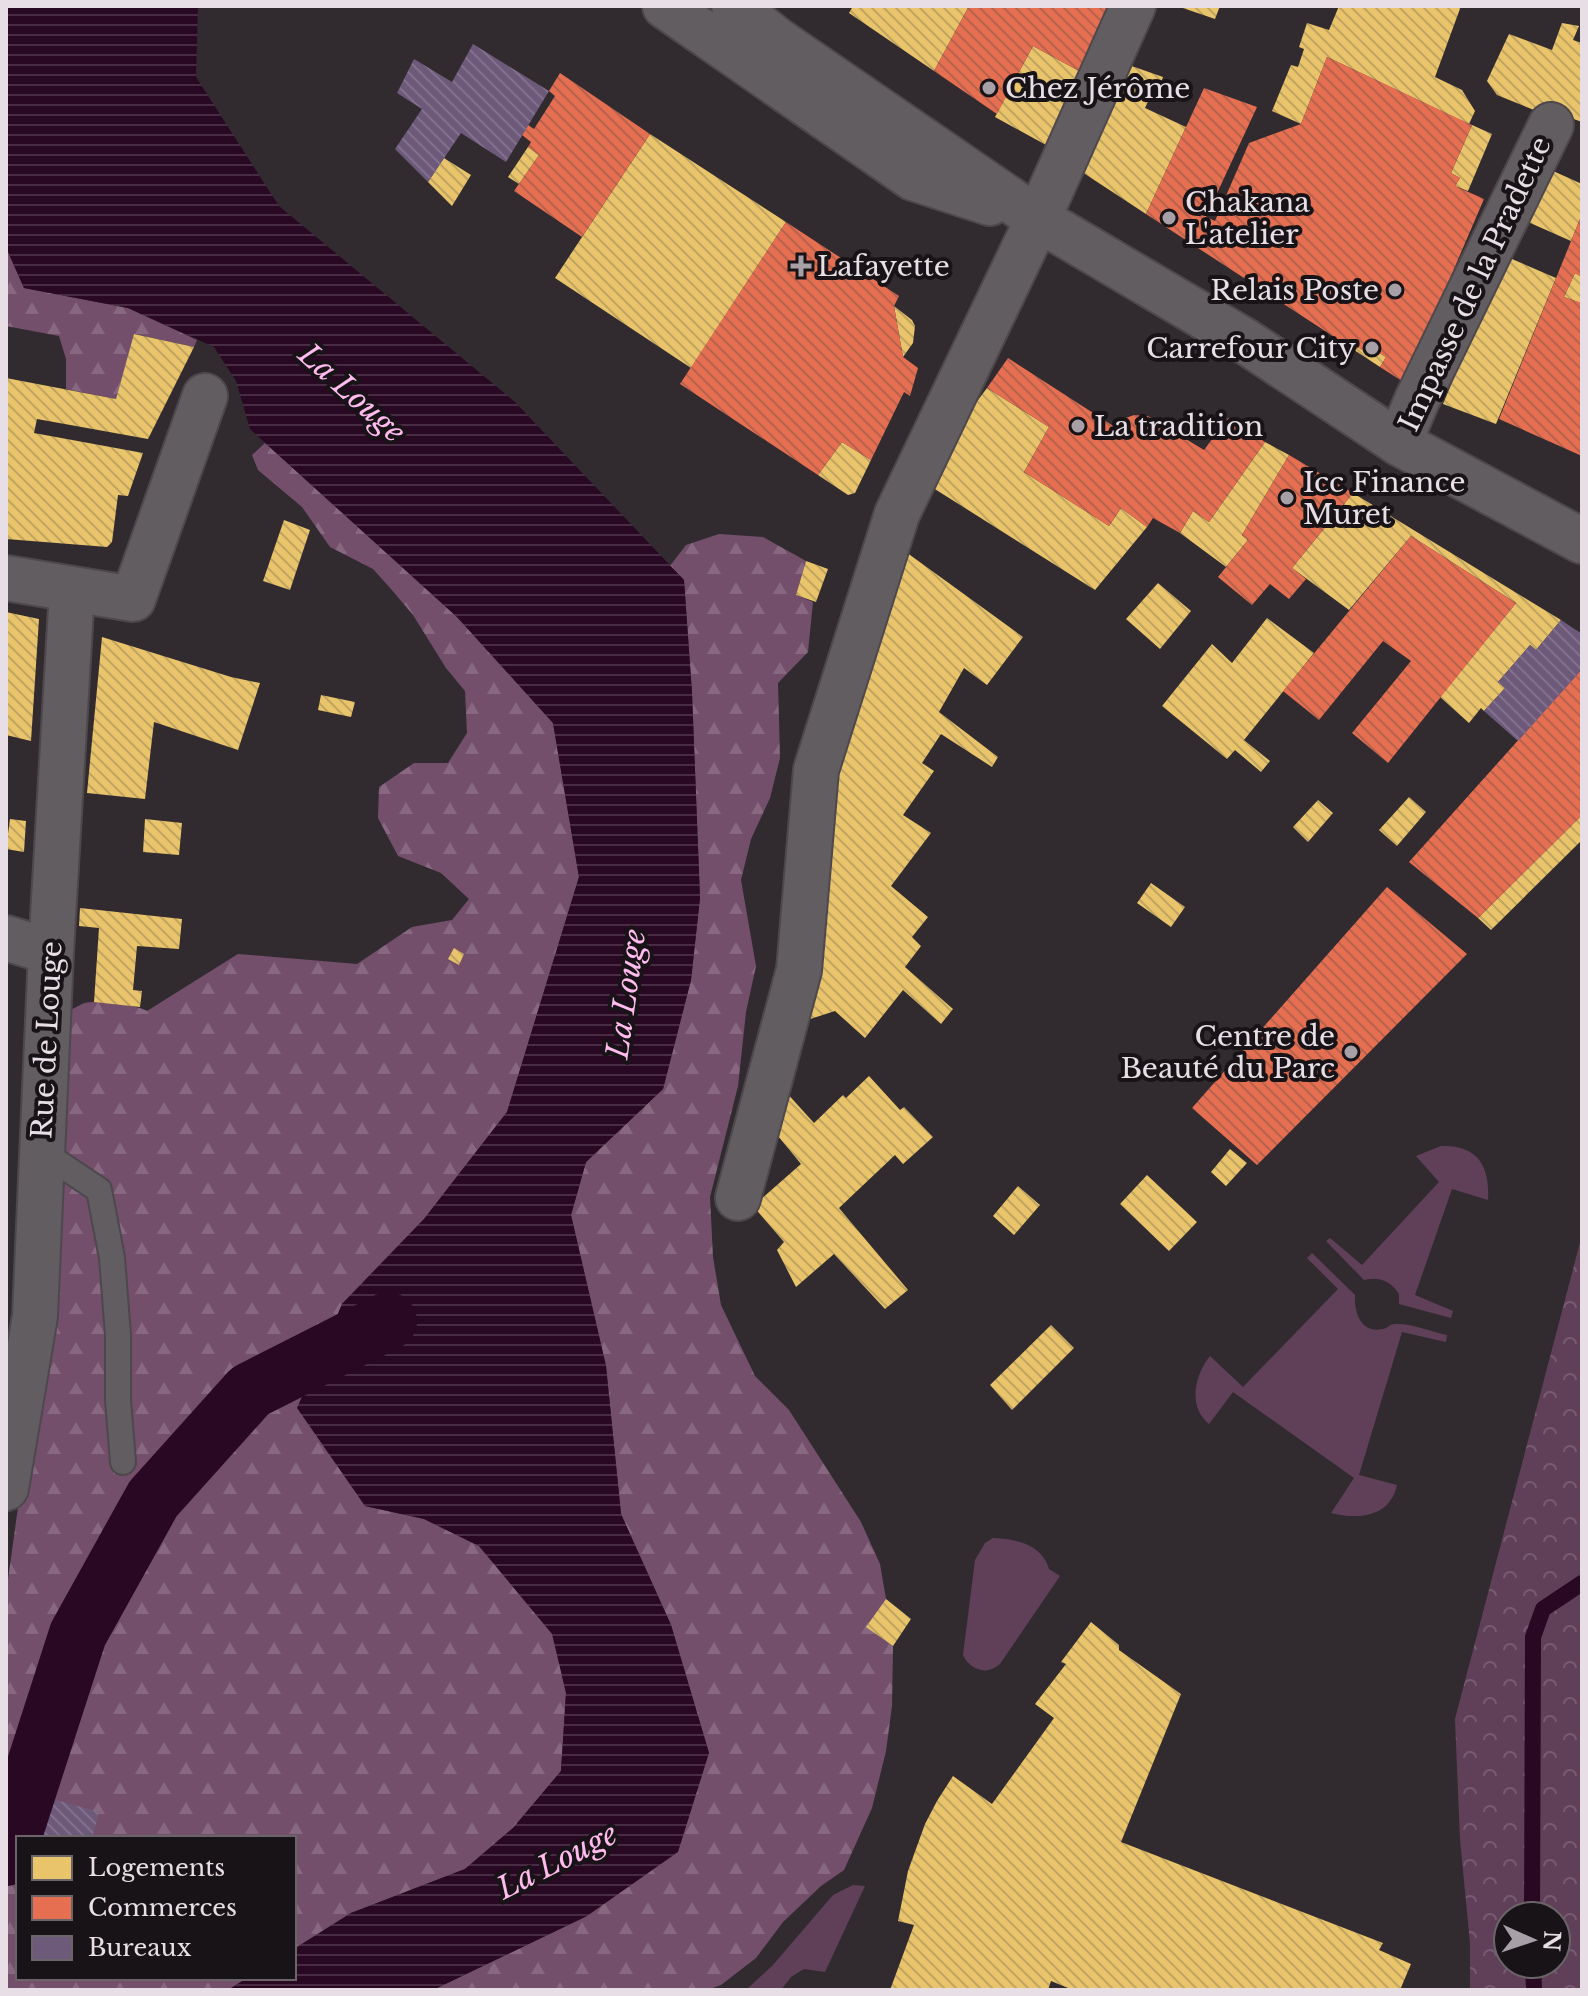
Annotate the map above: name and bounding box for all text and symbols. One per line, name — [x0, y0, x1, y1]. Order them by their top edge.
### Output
place label: Chez Jérôme — [1005, 71, 1190, 106]
marker: Chez Jérôme — [980, 79, 998, 97]
street label: Impasse de la Pradette — [1391, 131, 1559, 437]
place label: Chakana L'atelier — [1185, 185, 1310, 252]
marker: Chakana L'atelier — [1160, 209, 1178, 227]
place label: Lafayette — [817, 249, 950, 284]
marker: Lafayette — [792, 257, 810, 275]
place label: Relais Poste — [1210, 273, 1379, 308]
marker: Relais Poste — [1386, 281, 1404, 299]
place label: Carrefour City — [1146, 331, 1356, 366]
water label: La Louge — [290, 335, 413, 451]
marker: Carrefour City — [1363, 339, 1381, 357]
place label: La tradition — [1094, 409, 1263, 444]
marker: La tradition — [1069, 417, 1087, 435]
place label: Icc Finance Muret — [1303, 465, 1465, 532]
marker: Icc Finance Muret — [1278, 489, 1296, 507]
water label: La Louge — [598, 927, 653, 1062]
street label: Rue de Louge — [24, 940, 70, 1140]
place label: Centre de Beauté du Parc — [1120, 1019, 1335, 1086]
marker: Centre de Beauté du Parc — [1342, 1043, 1360, 1061]
water label: La Louge — [490, 1815, 624, 1907]
legend — [16, 1836, 296, 1980]
text: Logements — [88, 1853, 225, 1882]
text: Commerces — [88, 1893, 237, 1922]
north arrow — [1492, 1900, 1572, 1980]
text: N — [1537, 1930, 1565, 1952]
text: Bureaux — [88, 1933, 192, 1962]

